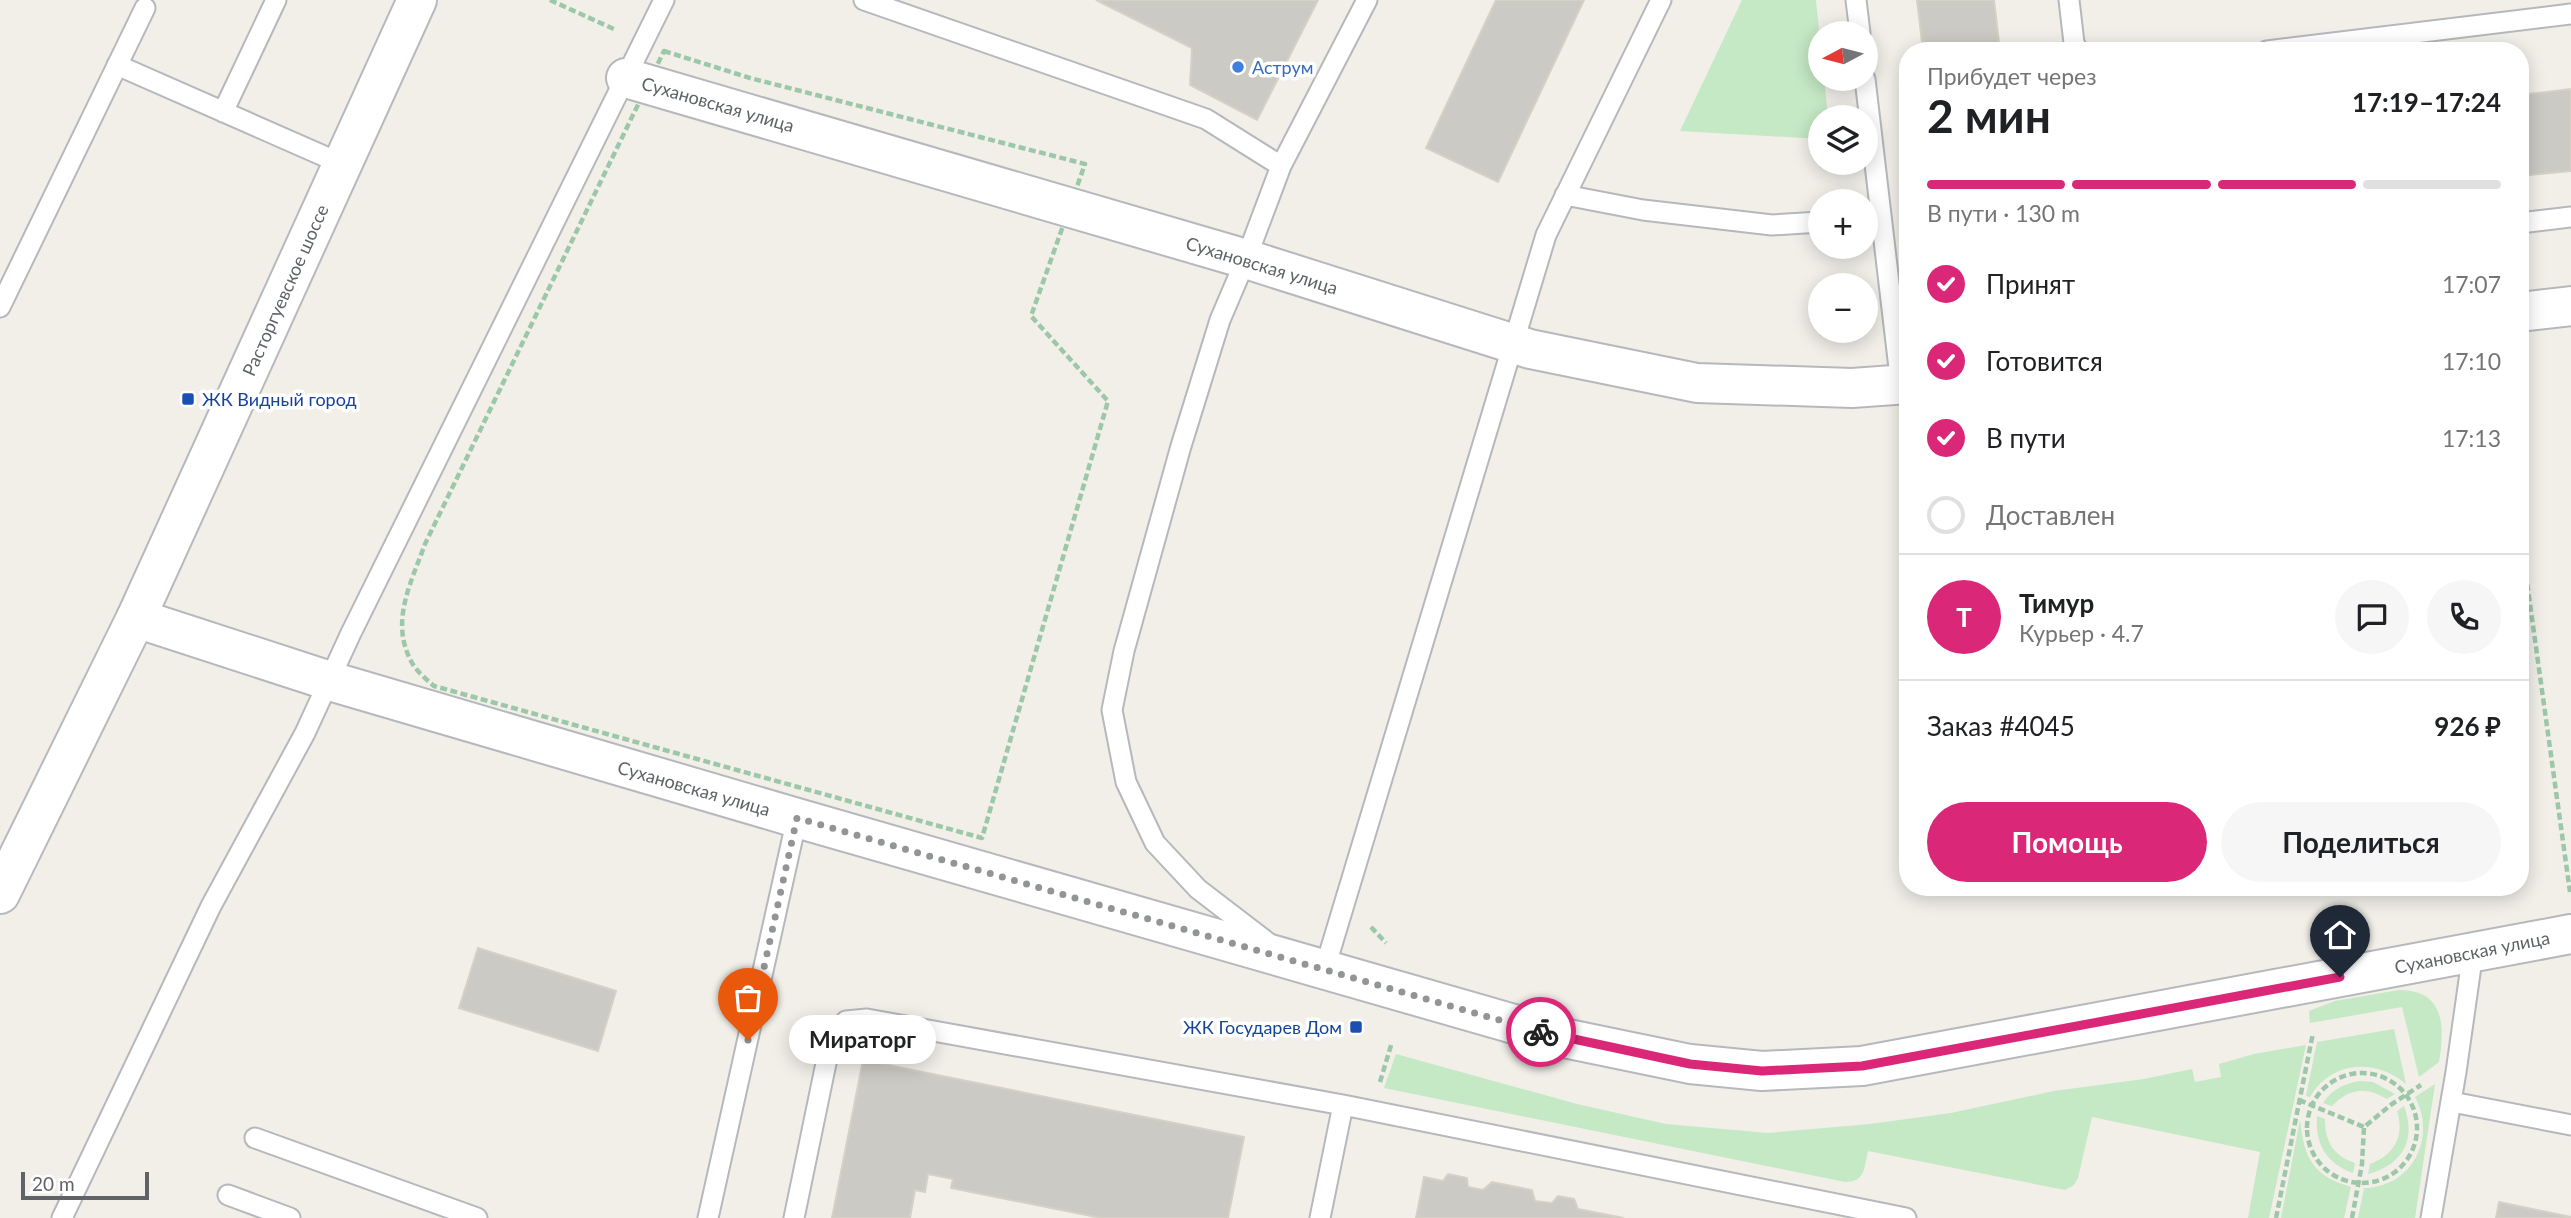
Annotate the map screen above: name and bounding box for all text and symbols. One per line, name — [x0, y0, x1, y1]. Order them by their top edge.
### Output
north arrow — [1808, 21, 1878, 91]
map controls — [1808, 21, 1878, 343]
place label: Аструм — [1252, 56, 1313, 78]
marker: Аструм — [1230, 59, 1246, 75]
text: Прибудет через — [1927, 62, 2097, 90]
street label: Сухановская улица — [639, 72, 797, 136]
text: 17:19–17:24 — [2352, 86, 2501, 118]
text: 2 мин — [1927, 88, 2051, 143]
button: layers — [1808, 105, 1878, 175]
button: + — [1808, 189, 1878, 259]
text: В пути · 130 m — [1927, 199, 2080, 227]
street label: Расторгуевское шоссе — [237, 201, 333, 379]
street label: Сухановская улица — [1183, 231, 1341, 299]
icon: check — [1927, 265, 1965, 303]
text: Принят — [1986, 268, 2075, 300]
text: 17:07 — [2442, 270, 2501, 298]
button: − — [1808, 273, 1878, 343]
icon: check — [1927, 342, 1965, 380]
text: Готовится — [1986, 345, 2103, 377]
text: 17:10 — [2442, 347, 2501, 375]
place label: ЖК Видный город — [202, 388, 357, 410]
marker: ЖК Видный город — [180, 391, 196, 407]
icon: check — [1927, 419, 1965, 457]
text: В пути — [1986, 422, 2066, 454]
text: 17:13 — [2442, 424, 2501, 452]
text: Доставлен — [1986, 499, 2115, 531]
button: chat — [2335, 580, 2409, 654]
button: phone — [2427, 580, 2501, 654]
text: Тимур — [2019, 587, 2094, 619]
text: Т — [1956, 601, 1972, 633]
text: Курьер · 4.7 — [2019, 619, 2144, 647]
text: Заказ #4045 — [1927, 710, 2075, 742]
text: 926 ₽ — [2434, 710, 2501, 742]
street label: Сухановская улица — [615, 756, 773, 820]
button: Помощь — [1927, 802, 2207, 882]
button: Поделиться — [2221, 802, 2501, 882]
pin — [2310, 905, 2370, 977]
icon: home — [2321, 916, 2359, 954]
street label: Сухановская улица — [2392, 926, 2552, 978]
pin — [718, 968, 778, 1040]
icon: bag — [729, 979, 767, 1017]
courier — [1506, 997, 1576, 1067]
icon: bike — [1522, 1013, 1560, 1051]
callout: Мираторг — [790, 1016, 937, 1064]
place label: ЖК Государев Дом — [1183, 1016, 1342, 1038]
marker: ЖК Государев Дом — [1348, 1019, 1364, 1035]
text: Мираторг — [809, 1025, 916, 1053]
scale bar — [21, 1169, 149, 1201]
text: 20 m — [32, 1172, 75, 1195]

